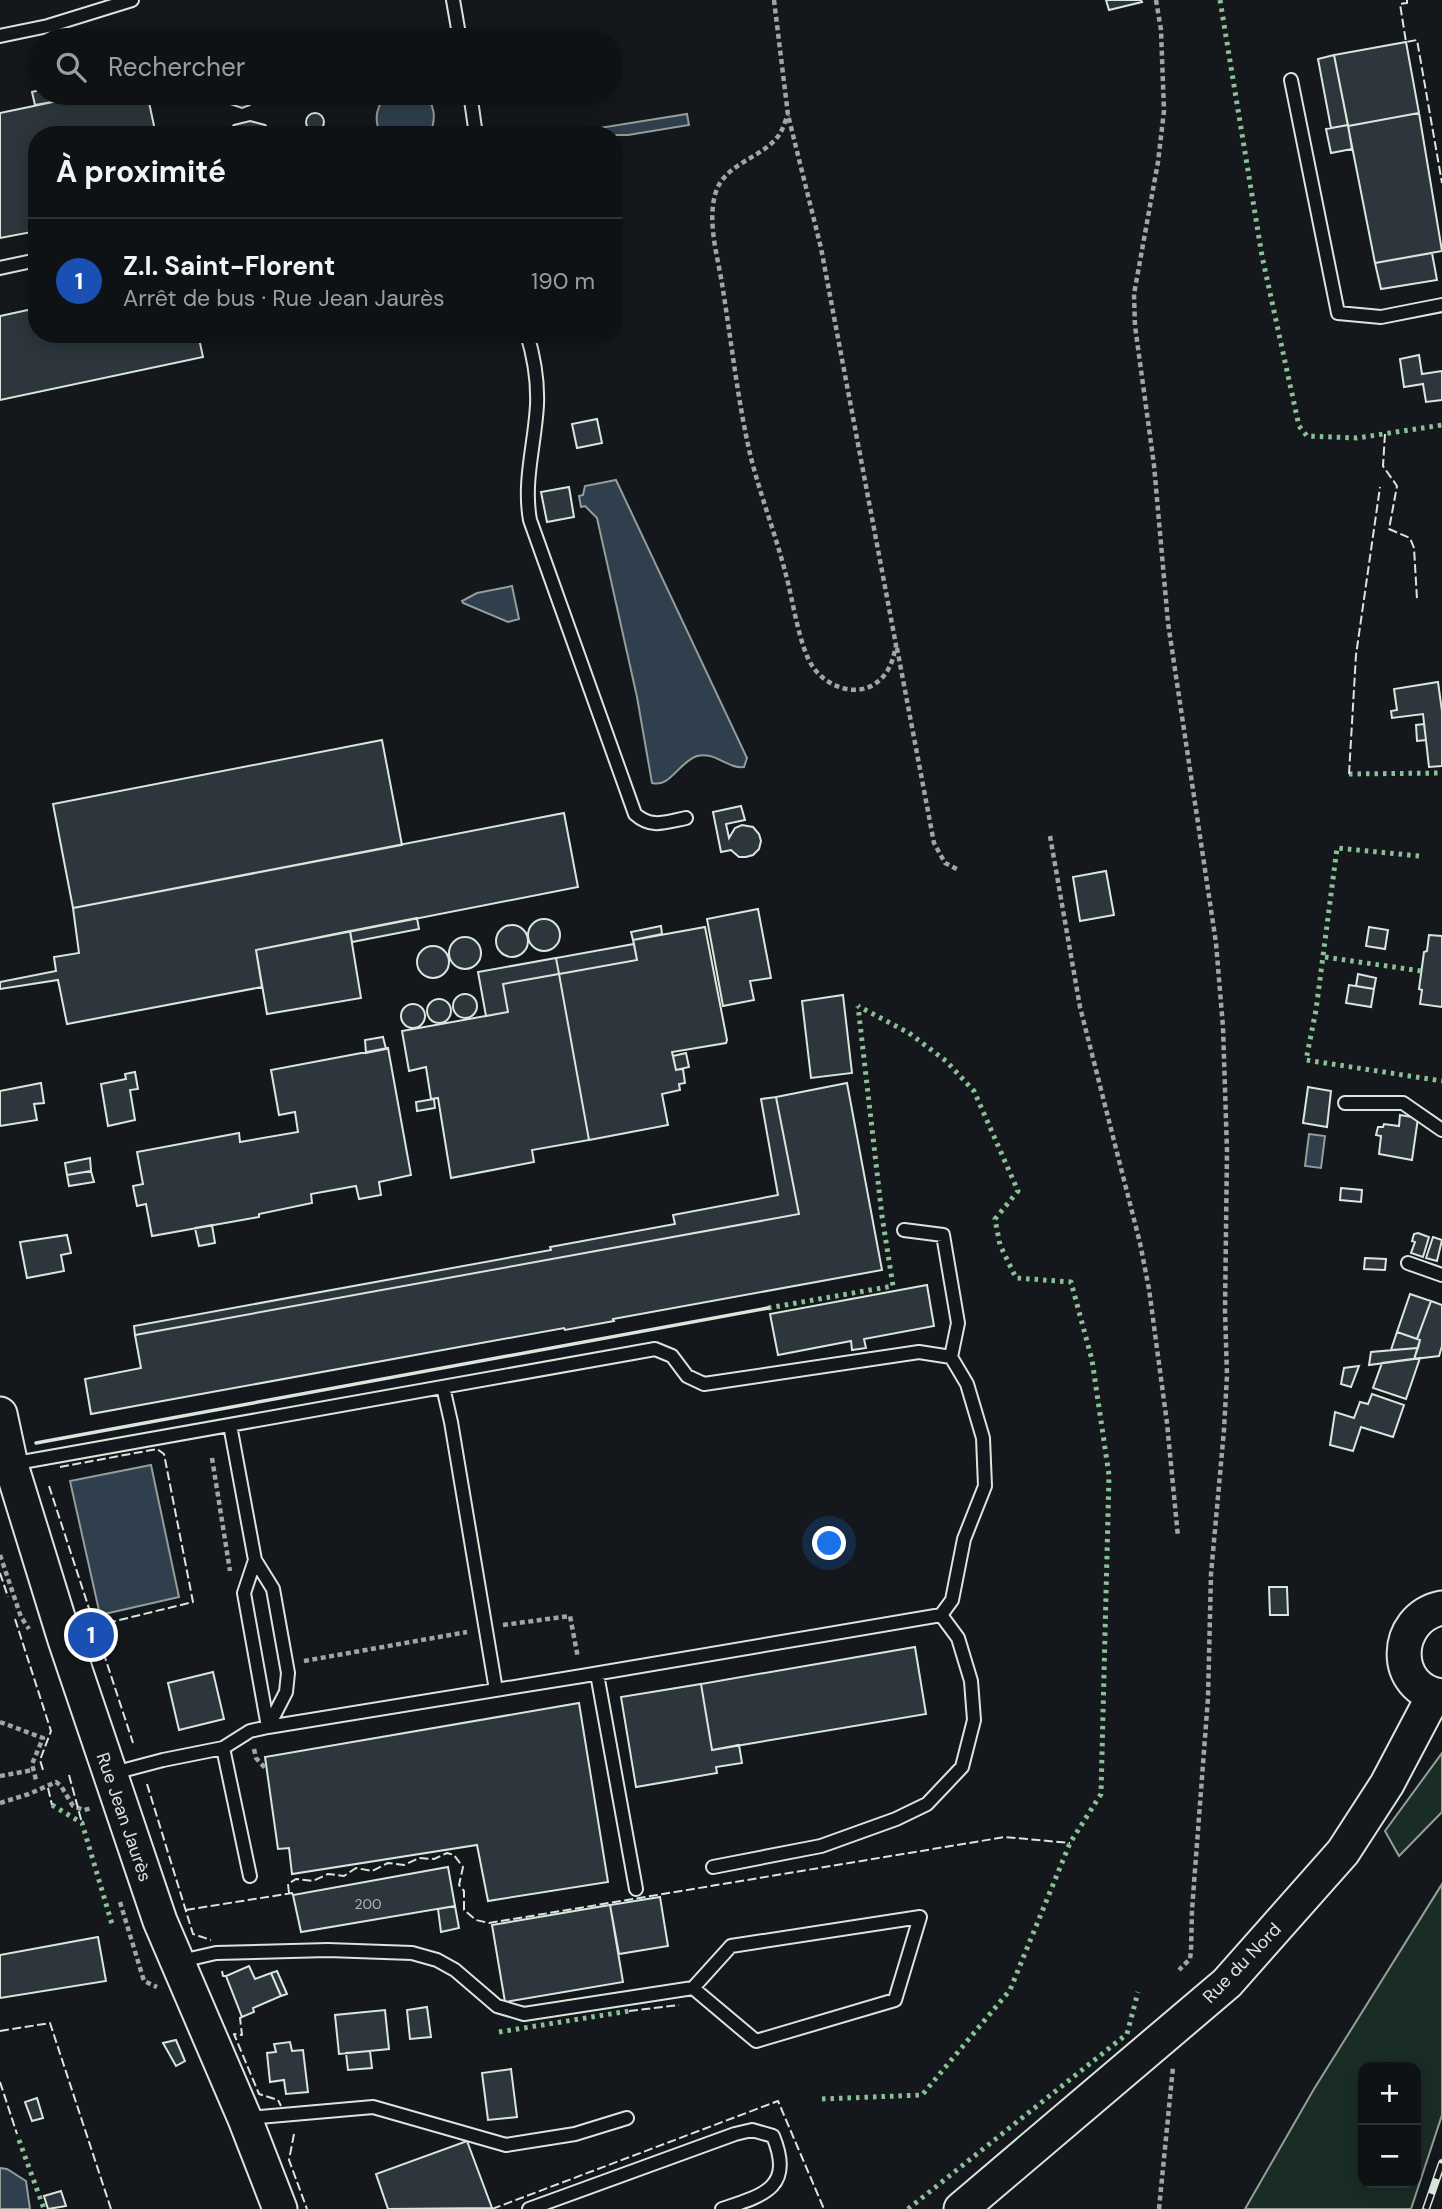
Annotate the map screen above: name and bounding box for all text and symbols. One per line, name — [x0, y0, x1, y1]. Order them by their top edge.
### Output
search box — [28, 28, 623, 105]
icon: search — [52, 48, 90, 86]
text: Rechercher — [108, 50, 245, 84]
text: À proximité — [56, 152, 226, 191]
text: Z.I. Saint-Florent — [123, 249, 335, 283]
text: 1 — [75, 266, 83, 296]
text: 190 m — [531, 266, 595, 296]
text: Arrêt de bus · Rue Jean Jaurès — [123, 283, 445, 313]
your location — [812, 1526, 846, 1560]
pin: 1 — [68, 1609, 114, 1661]
street label: Rue Jean Jaurès — [91, 1749, 157, 1885]
house number: 200 — [354, 1895, 382, 1913]
street label: Rue du Nord — [1198, 1918, 1286, 2008]
map controls — [1358, 2062, 1421, 2188]
button: + — [1358, 2062, 1421, 2125]
button: − — [1358, 2125, 1421, 2188]

